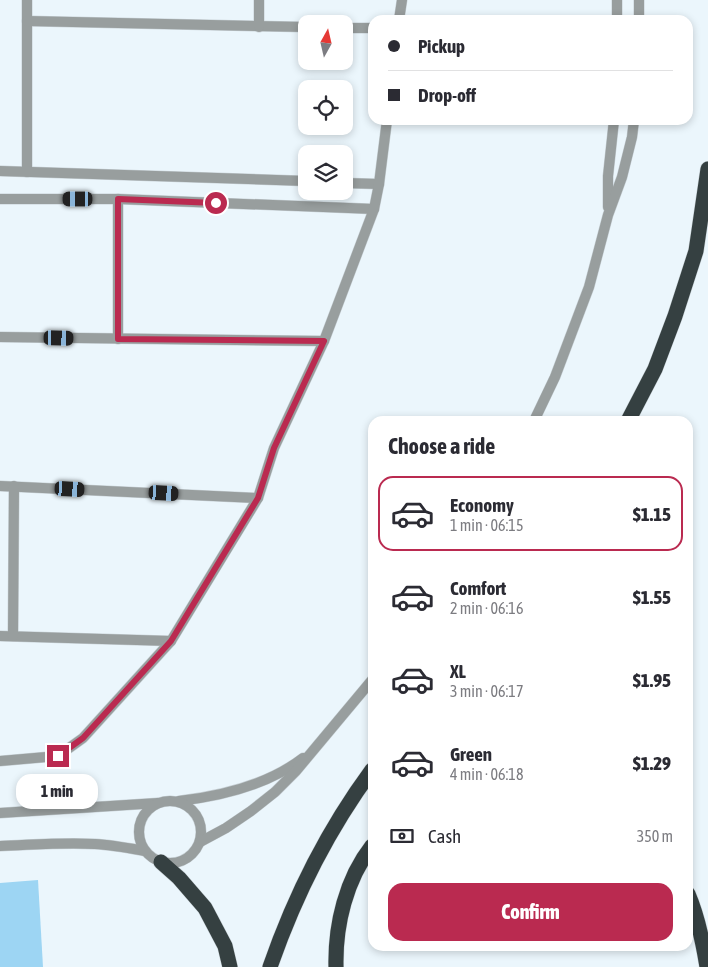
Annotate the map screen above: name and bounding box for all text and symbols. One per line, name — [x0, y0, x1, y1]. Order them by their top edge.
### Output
north arrow — [298, 15, 352, 70]
map controls — [298, 15, 353, 200]
text: Pickup — [418, 35, 465, 57]
button: locate — [298, 80, 353, 135]
text: Drop-off — [418, 84, 476, 106]
button: layers — [298, 145, 353, 200]
car — [63, 192, 93, 207]
route start — [205, 192, 227, 214]
car — [43, 330, 74, 346]
text: Choose a ride — [388, 433, 495, 459]
car — [54, 481, 85, 497]
car — [148, 485, 179, 501]
icon: car — [390, 491, 435, 536]
text: Economy — [450, 494, 514, 516]
text: $1.15 — [633, 503, 671, 525]
text: 1 min · 06:15 — [450, 516, 523, 534]
icon: car — [390, 574, 435, 619]
text: Comfort — [450, 577, 506, 599]
text: $1.55 — [633, 586, 671, 608]
text: 2 min · 06:16 — [450, 599, 523, 617]
icon: car — [390, 657, 435, 702]
text: XL — [450, 660, 466, 682]
text: $1.95 — [633, 669, 671, 691]
text: 3 min · 06:17 — [450, 682, 523, 700]
icon: car — [390, 740, 435, 785]
text: Green — [450, 743, 492, 765]
route end — [47, 745, 69, 767]
text: $1.29 — [633, 752, 671, 774]
text: 4 min · 06:18 — [450, 765, 523, 783]
callout: 1 min — [17, 774, 99, 808]
text: 1 min — [41, 782, 73, 800]
icon: cash — [388, 822, 416, 850]
text: Cash — [428, 825, 461, 847]
text: 350 m — [637, 827, 673, 845]
button: Confirm — [388, 883, 673, 941]

